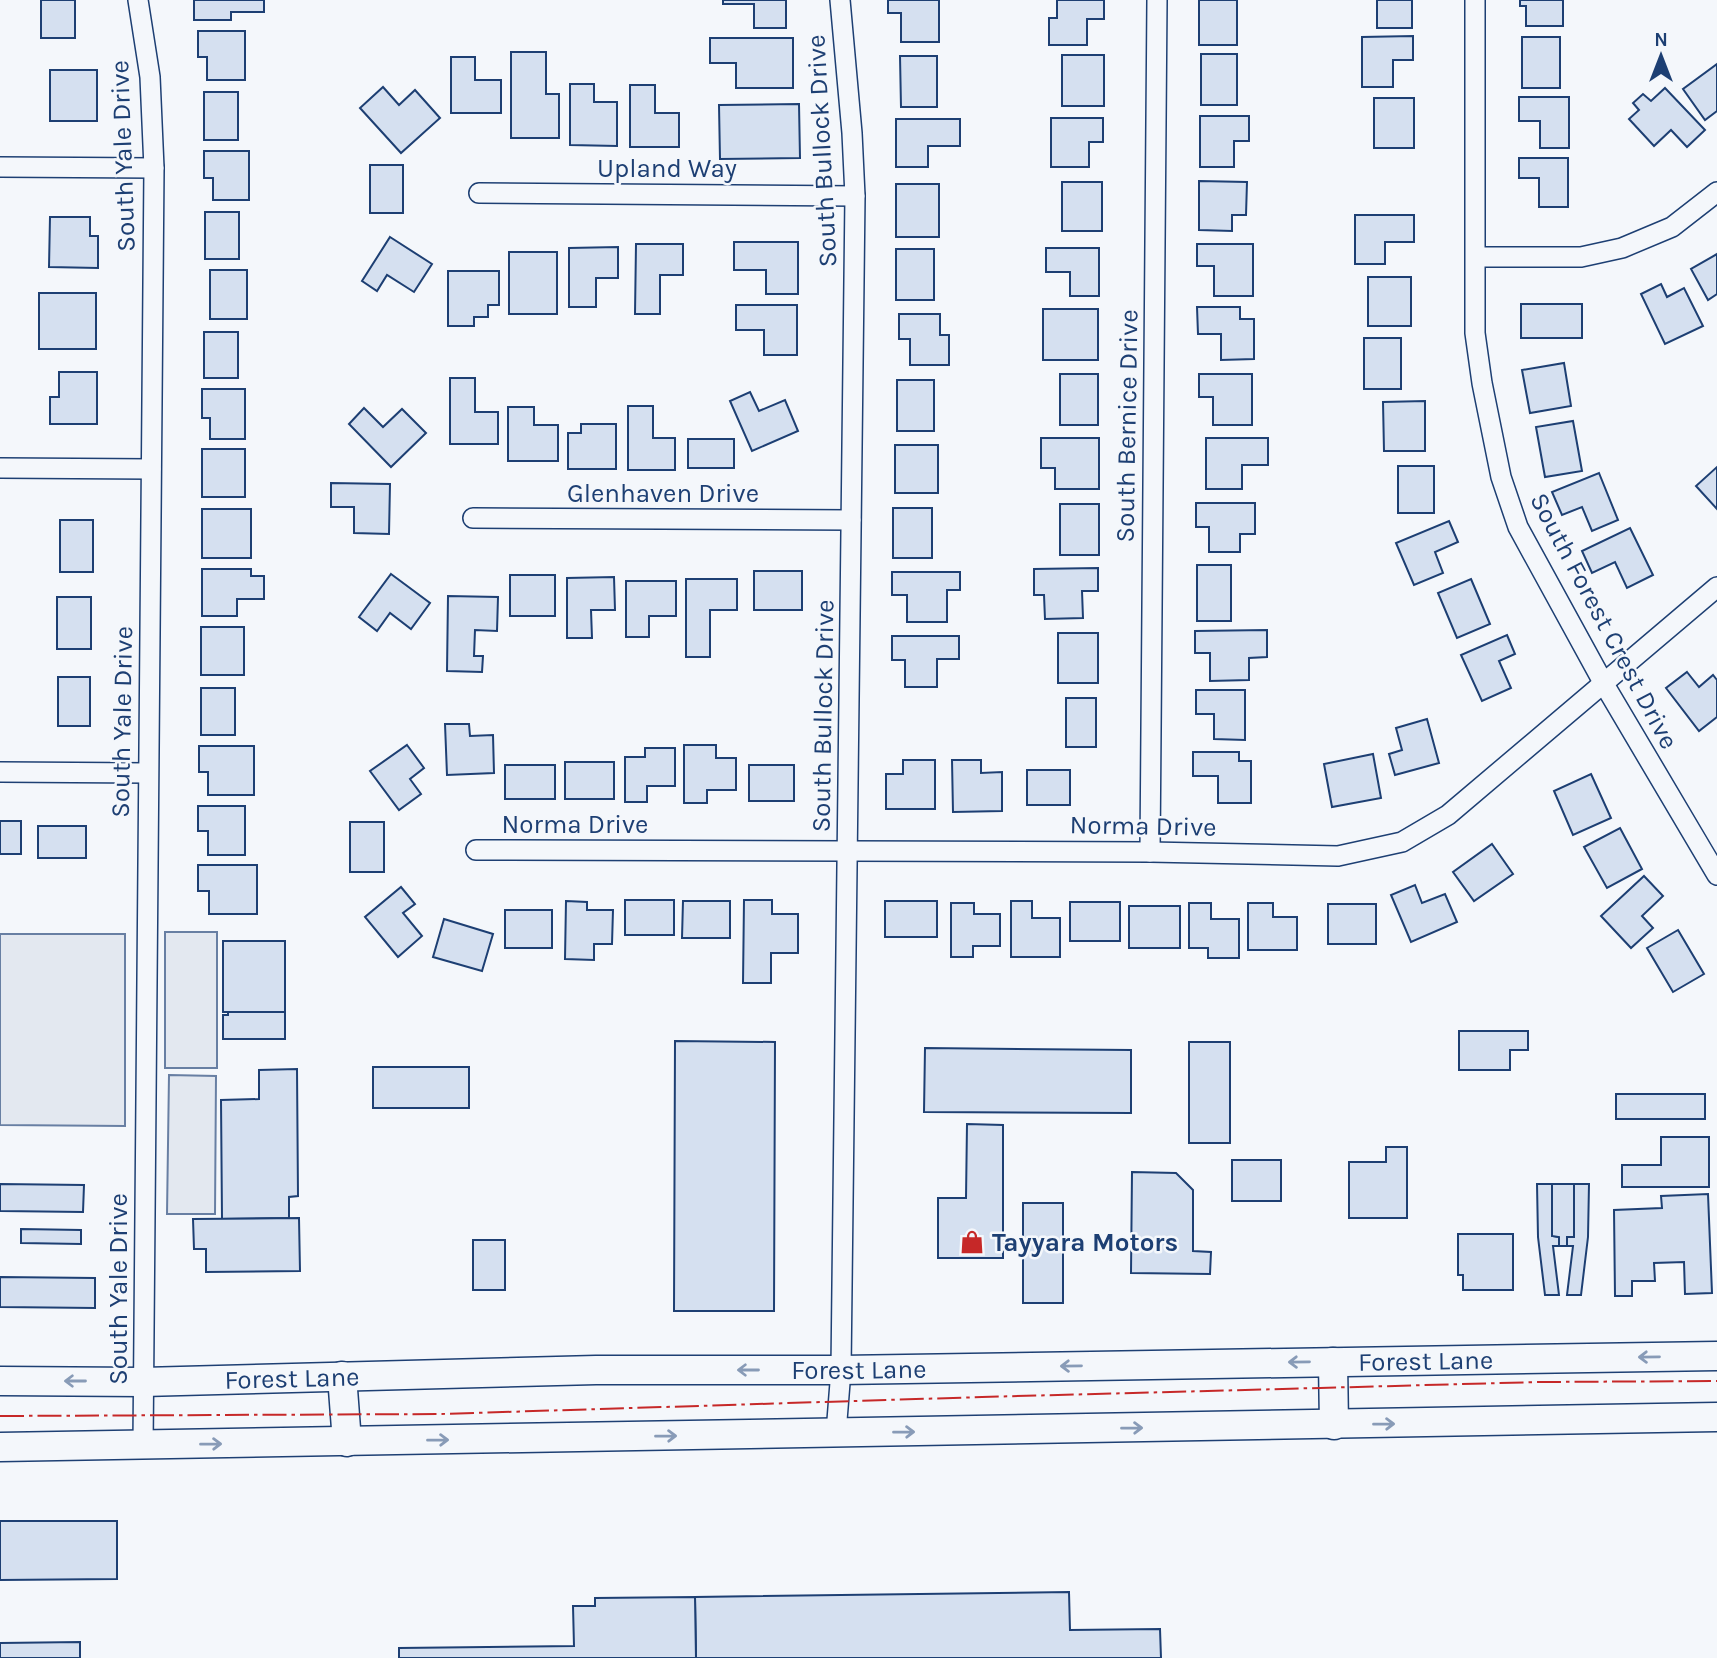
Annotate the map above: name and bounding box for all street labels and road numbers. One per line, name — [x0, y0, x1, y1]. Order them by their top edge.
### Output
street label: South Bullock Drive — [800, 34, 844, 268]
street label: South Yale Drive — [104, 60, 142, 252]
street label: Upland Way — [597, 153, 737, 184]
street label: South Bernice Drive — [1109, 309, 1145, 543]
street label: Glenhaven Drive — [567, 478, 759, 509]
street label: South Forest Crest Drive — [1523, 488, 1685, 754]
street label: South Bullock Drive — [805, 599, 841, 833]
street label: South Yale Drive — [105, 626, 139, 818]
street label: Norma Drive — [502, 809, 648, 840]
street label: Norma Drive — [1069, 809, 1217, 843]
street label: South Yale Drive — [103, 1193, 134, 1385]
street label: Forest Lane — [1358, 1344, 1494, 1377]
street label: Forest Lane — [791, 1353, 927, 1386]
street label: Forest Lane — [224, 1361, 360, 1395]

